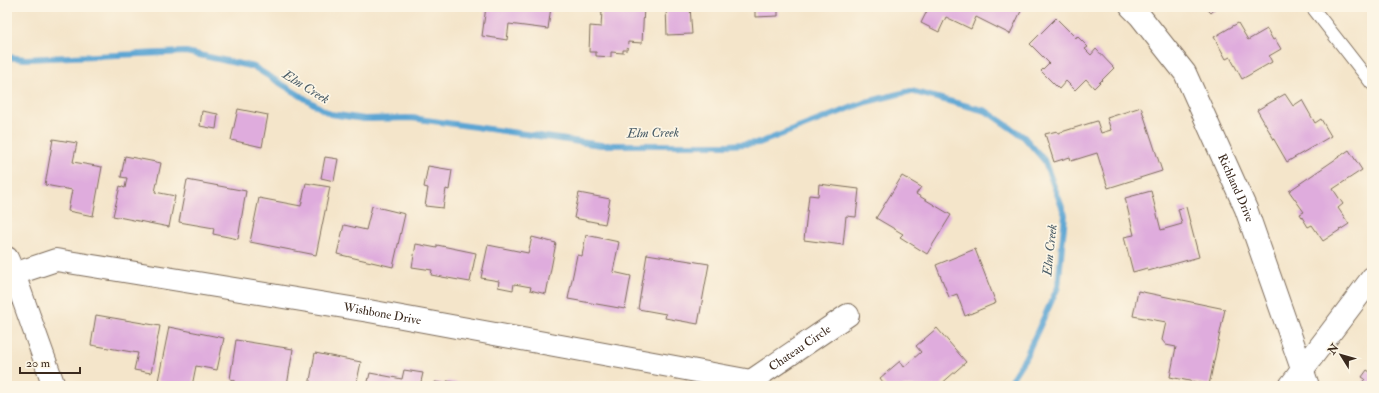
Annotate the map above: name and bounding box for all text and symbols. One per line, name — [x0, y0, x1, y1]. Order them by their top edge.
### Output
water label: Elm Creek — [279, 66, 332, 108]
water label: Elm Creek — [626, 125, 679, 141]
street label: Richland Drive — [1215, 151, 1257, 224]
water label: Elm Creek — [1039, 223, 1061, 278]
street label: Wishbone Drive — [341, 299, 422, 328]
street label: Chateau Circle — [766, 321, 834, 374]
north arrow — [1321, 335, 1361, 375]
text: N — [1325, 341, 1342, 358]
scale bar — [20, 349, 80, 375]
text: 20 m — [26, 356, 51, 371]

